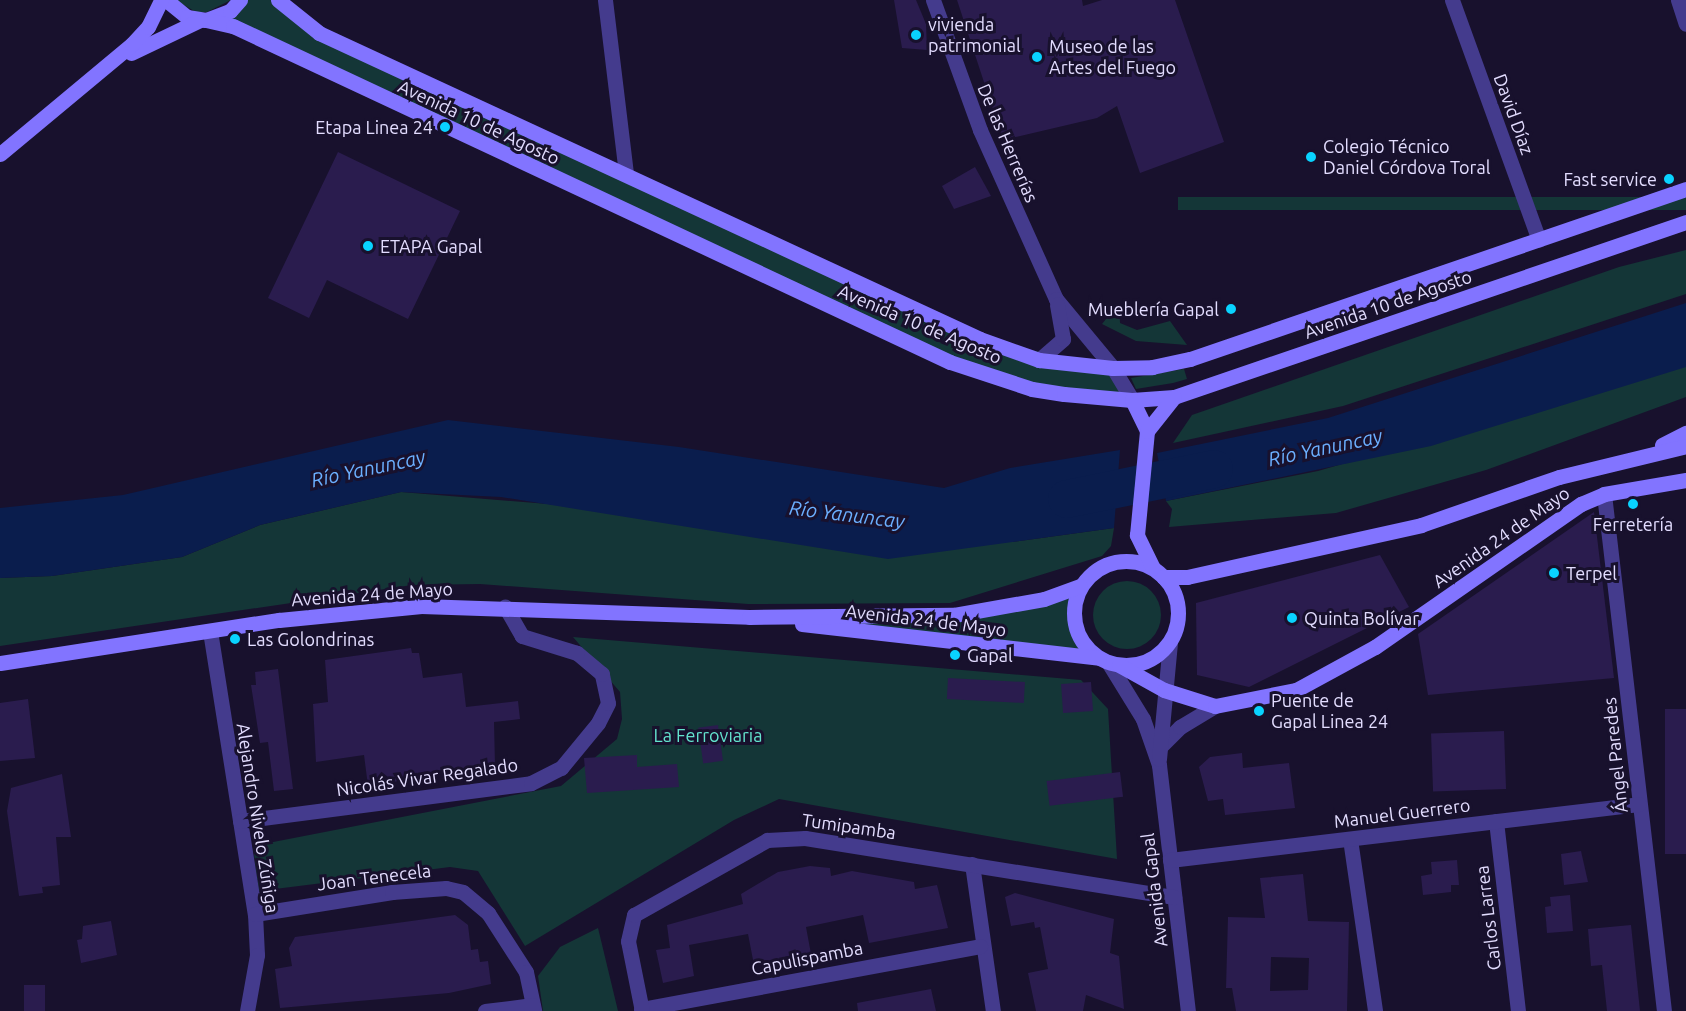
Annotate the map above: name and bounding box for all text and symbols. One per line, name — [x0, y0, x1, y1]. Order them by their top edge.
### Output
place label: vivienda patrimonial — [928, 14, 1021, 57]
marker: vivienda patrimonial — [909, 28, 923, 42]
place label: Museo de las Artes del Fuego — [1049, 36, 1176, 78]
marker: Museo de las Artes del Fuego — [1030, 50, 1044, 64]
street label: David Díaz — [1489, 71, 1539, 157]
street label: Avenida 10 de Agosto — [395, 75, 563, 169]
street label: De las Herrerías — [973, 80, 1043, 206]
place label: Etapa Linea 24 — [315, 116, 433, 138]
marker: Etapa Linea 24 — [438, 120, 452, 134]
place label: Colegio Técnico Daniel Córdova Toral — [1323, 136, 1490, 178]
marker: Colegio Técnico Daniel Córdova Toral — [1304, 150, 1318, 164]
place label: Fast service — [1564, 168, 1657, 190]
marker: Fast service — [1662, 172, 1676, 186]
place label: ETAPA Gapal — [380, 235, 482, 257]
marker: ETAPA Gapal — [361, 239, 375, 253]
street label: Avenida 10 de Agosto — [1301, 265, 1475, 343]
street label: Avenida 10 de Agosto — [835, 280, 1005, 368]
place label: Mueblería Gapal — [1088, 298, 1219, 320]
marker: Mueblería Gapal — [1224, 302, 1238, 316]
water label: Río Yanuncay — [1266, 423, 1384, 471]
water label: Río Yanuncay — [309, 444, 427, 492]
street label: Avenida 24 de Mayo — [1429, 482, 1573, 592]
water label: Río Yanuncay — [788, 495, 906, 533]
marker: Ferretería — [1626, 497, 1640, 511]
place label: Ferretería — [1593, 513, 1673, 535]
place label: Terpel — [1566, 562, 1617, 584]
marker: Terpel — [1547, 566, 1561, 580]
street label: Avenida 24 de Mayo — [291, 578, 453, 610]
street label: Avenida 24 de Mayo — [844, 599, 1008, 641]
place label: Quinta Bolívar — [1304, 607, 1419, 629]
marker: Quinta Bolívar — [1285, 611, 1299, 625]
place label: Las Golondrinas — [247, 628, 374, 650]
marker: Las Golondrinas — [228, 632, 242, 646]
place label: Gapal — [967, 644, 1013, 666]
marker: Gapal — [948, 648, 962, 662]
place label: Puente de Gapal Linea 24 — [1271, 690, 1388, 732]
street label: Ángel Paredes — [1598, 696, 1632, 814]
marker: Puente de Gapal Linea 24 — [1252, 704, 1266, 718]
street label: Alejandro Nivelo Zúñiga — [232, 721, 284, 915]
park label: La Ferroviaria — [654, 724, 762, 746]
street label: Nicolás Vivar Regalado — [335, 754, 519, 800]
street label: Manuel Guerrero — [1333, 794, 1471, 832]
street label: Tumipamba — [801, 809, 897, 843]
street label: Avenida Gapal — [1136, 832, 1172, 948]
street label: Joan Tenecela — [316, 859, 432, 895]
street label: Carlos Larrea — [1471, 864, 1505, 972]
street label: Capulispamba — [749, 937, 865, 979]

